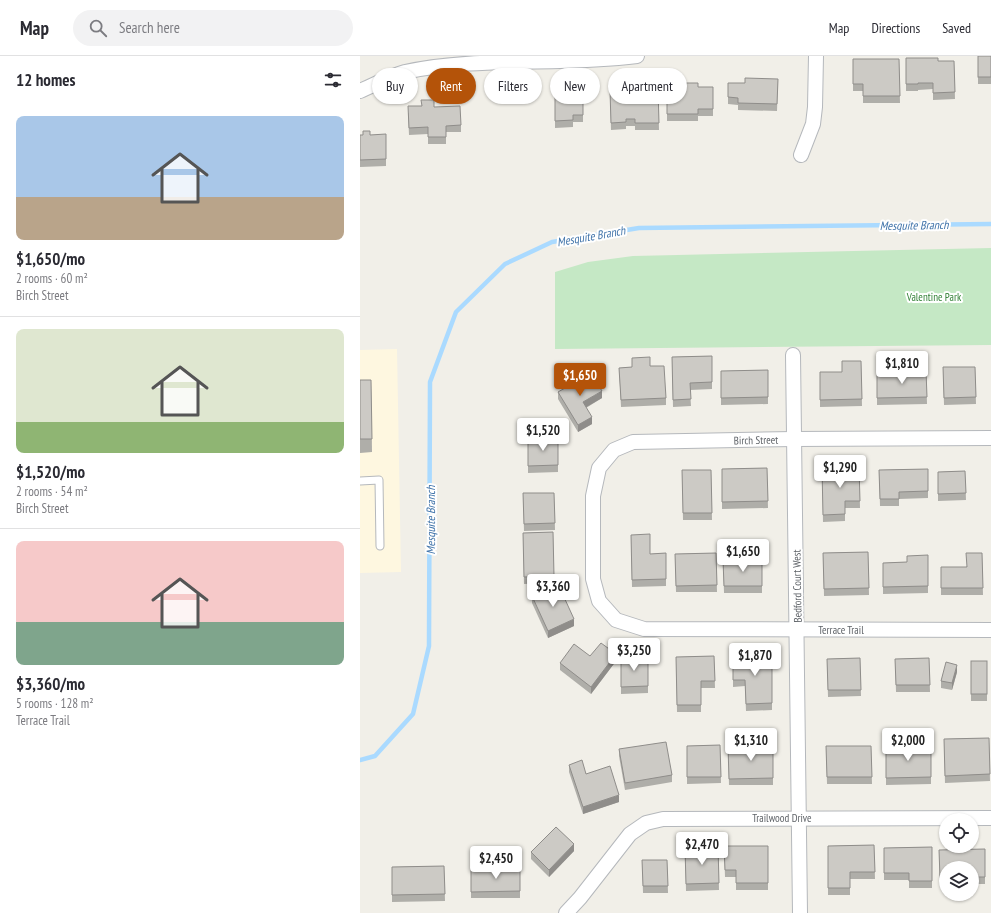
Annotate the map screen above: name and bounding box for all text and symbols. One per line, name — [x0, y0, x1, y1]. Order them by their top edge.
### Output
search box — [73, 10, 353, 46]
text: Map — [20, 16, 49, 40]
icon: search — [87, 17, 109, 39]
text: Search here — [119, 18, 180, 37]
text: Map — [829, 19, 849, 37]
text: Directions — [871, 19, 920, 37]
text: Saved — [942, 19, 971, 37]
chip: Buy — [372, 68, 418, 104]
chip: Rent — [426, 68, 476, 104]
chip: Filters — [484, 68, 542, 104]
chip: New — [550, 68, 600, 104]
chip: Apartment — [608, 68, 687, 104]
text: 12 homes — [16, 69, 75, 91]
icon: filters — [322, 69, 344, 91]
icon: home — [144, 142, 216, 214]
water label: Mesquite Branch — [879, 217, 949, 233]
water label: Mesquite Branch — [556, 223, 627, 249]
text: $1,650/mo — [16, 248, 85, 270]
text: 2 rooms · 60 m² — [16, 270, 88, 287]
text: Birch Street — [16, 287, 69, 304]
park label: Valentine Park — [906, 290, 962, 304]
pin: $1,810 — [869, 351, 935, 385]
icon: home — [144, 355, 216, 427]
text: $1,810 — [885, 355, 919, 372]
pin: $1,650 — [547, 363, 613, 397]
text: $1,650 — [563, 367, 597, 384]
pin: $1,520 — [510, 418, 576, 452]
text: $1,520 — [526, 422, 560, 439]
street label: Birch Street — [734, 433, 778, 447]
pin: $1,290 — [807, 455, 873, 489]
text: $1,290 — [823, 459, 857, 476]
text: $1,520/mo — [16, 461, 85, 483]
text: 2 rooms · 54 m² — [16, 483, 88, 500]
water label: Mesquite Branch — [423, 485, 438, 554]
text: Birch Street — [16, 500, 69, 517]
pin: $1,650 — [710, 539, 776, 573]
text: $1,650 — [726, 543, 760, 560]
street label: Bedford Court West — [789, 549, 805, 623]
icon: home — [144, 567, 216, 639]
pin: $3,360 — [520, 574, 586, 608]
text: $3,360 — [536, 578, 570, 595]
street label: Terrace Trail — [818, 623, 864, 637]
pin: $3,250 — [601, 638, 667, 672]
text: $3,250 — [617, 642, 651, 659]
pin: $1,870 — [722, 643, 788, 677]
text: $1,870 — [738, 647, 772, 664]
text: $3,360/mo — [16, 673, 85, 695]
text: 5 rooms · 128 m² — [16, 695, 94, 712]
text: Terrace Trail — [16, 712, 70, 729]
pin: $1,310 — [718, 728, 784, 762]
pin: $2,000 — [875, 728, 941, 762]
text: $1,310 — [734, 732, 768, 749]
text: $2,000 — [891, 732, 925, 749]
street label: Trailwood Drive — [752, 811, 812, 825]
map controls — [939, 813, 979, 901]
button: locate — [939, 813, 979, 853]
pin: $2,470 — [669, 832, 735, 866]
text: $2,470 — [685, 836, 719, 853]
pin: $2,450 — [463, 846, 529, 880]
text: $2,450 — [479, 850, 513, 867]
button: layers — [939, 861, 979, 901]

